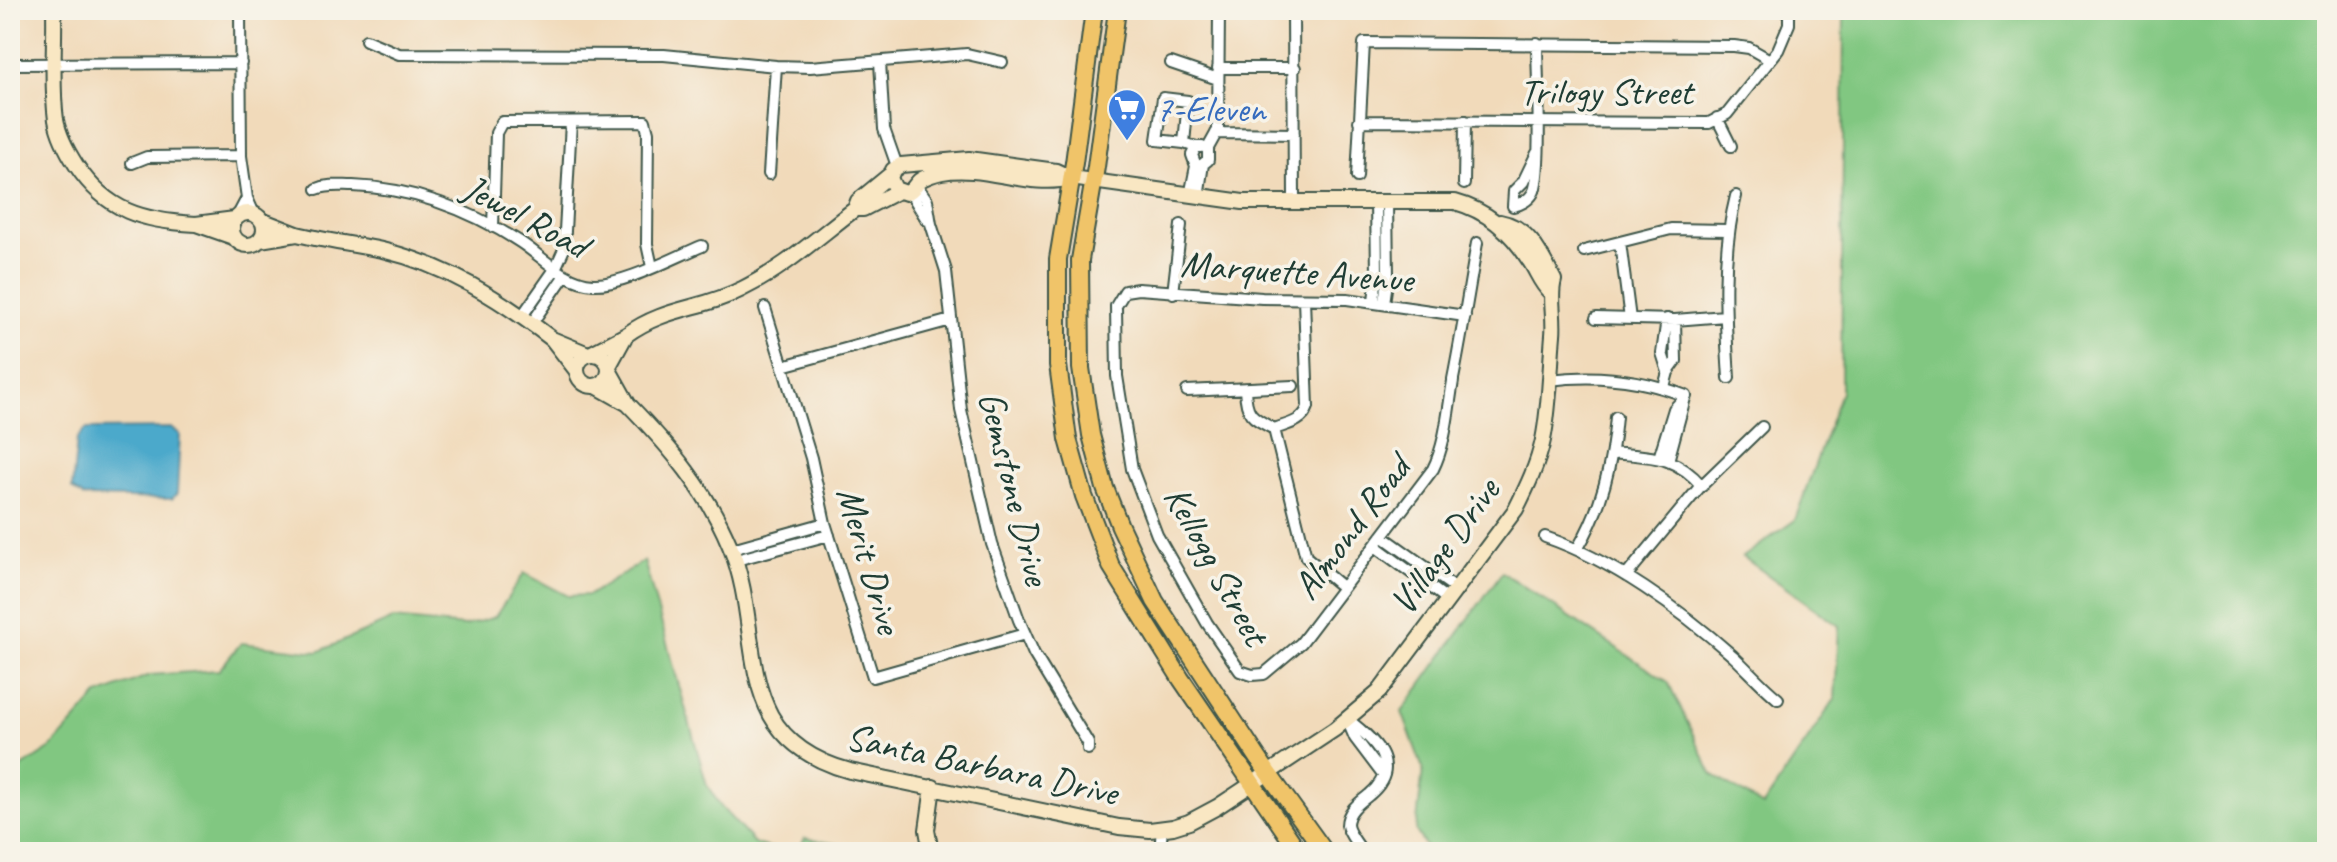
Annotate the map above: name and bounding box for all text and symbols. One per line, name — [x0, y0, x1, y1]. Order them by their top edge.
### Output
street label: Trilogy Street — [1520, 68, 1696, 115]
place label: 7-Eleven — [1155, 85, 1267, 132]
supermarket icon: 7-Eleven — [1106, 87, 1148, 142]
street label: Jewel Road — [453, 163, 601, 271]
street label: Marquette Avenue — [1179, 240, 1417, 303]
street label: Gemstone Drive — [968, 387, 1062, 592]
street label: Almond Road — [1282, 441, 1424, 608]
street label: Village Drive — [1379, 467, 1511, 624]
street label: Kellogg Street — [1154, 478, 1281, 656]
street label: Merit Drive — [826, 482, 914, 641]
street label: Santa Barbara Drive — [842, 713, 1124, 817]

